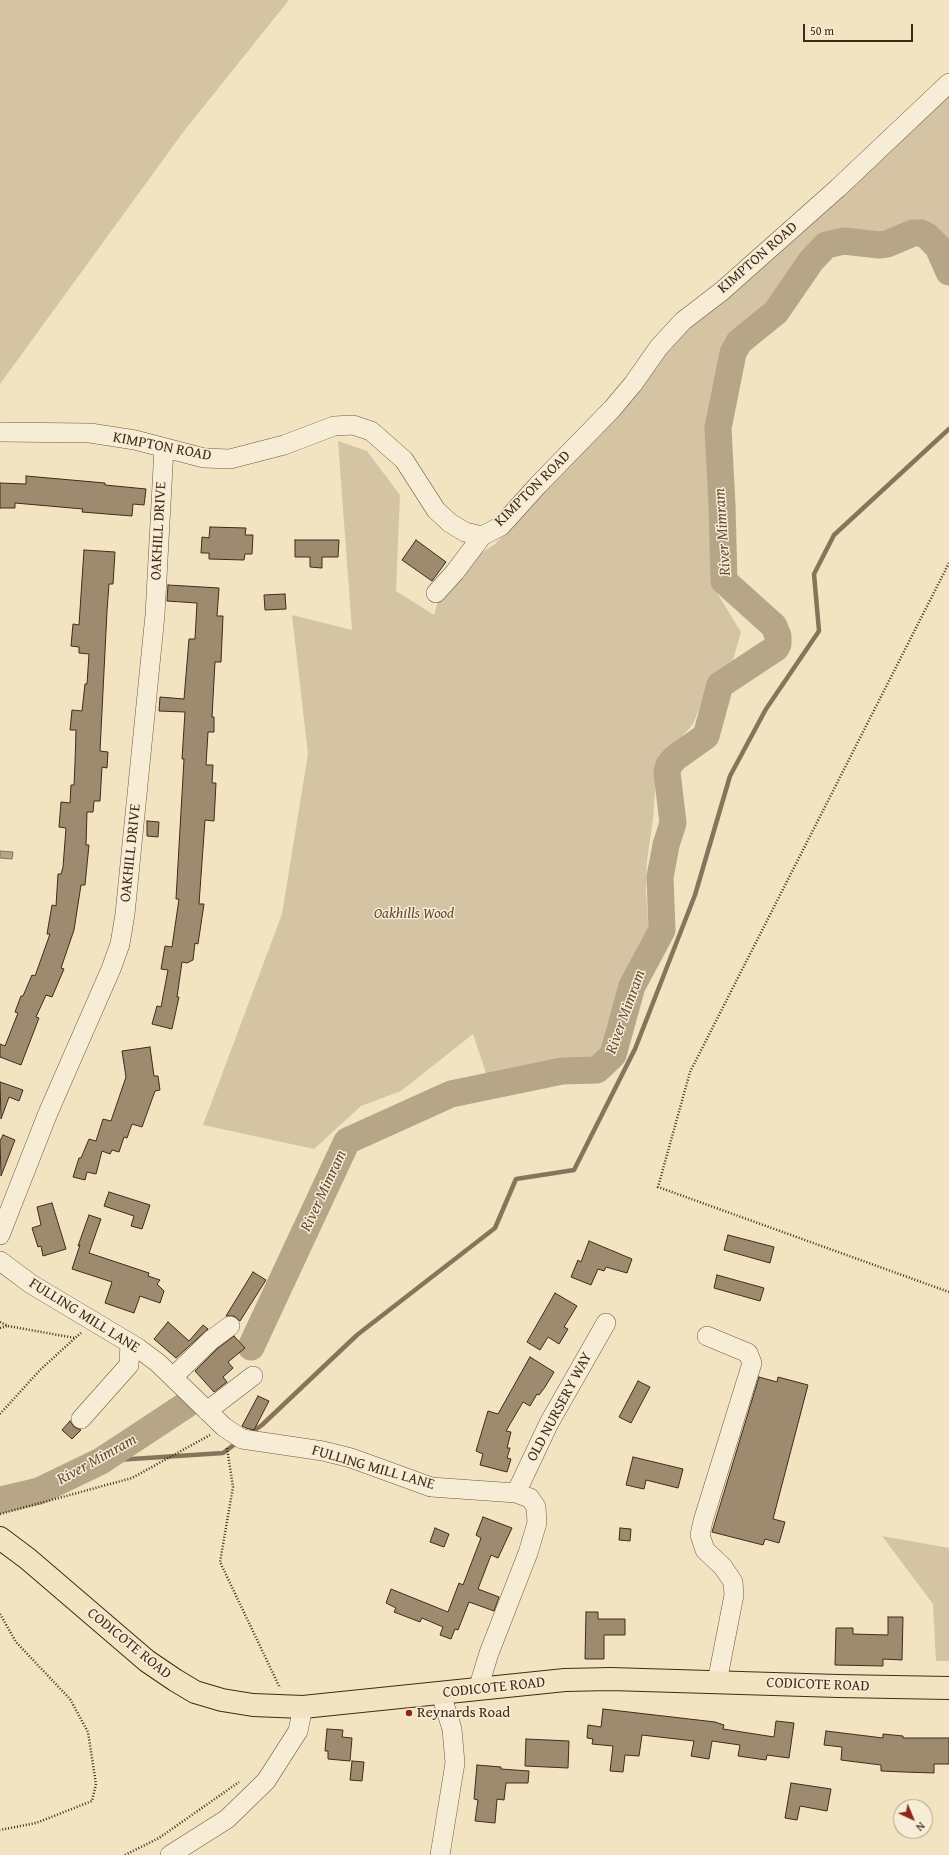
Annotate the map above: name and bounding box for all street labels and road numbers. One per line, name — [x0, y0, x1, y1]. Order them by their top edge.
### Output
street label: KIMPTON ROAD — [714, 218, 802, 298]
street label: KIMPTON ROAD — [111, 429, 213, 465]
street label: KIMPTON ROAD — [491, 447, 575, 531]
street label: OAKHILL DRIVE — [147, 481, 171, 581]
street label: OAKHILL DRIVE — [117, 803, 145, 903]
street label: FULLING MILL LANE — [25, 1275, 143, 1357]
street label: OLD NURSERY WAY — [524, 1349, 596, 1465]
street label: FULLING MILL LANE — [309, 1442, 437, 1494]
street label: CODICOTE ROAD — [83, 1605, 175, 1683]
street label: CODICOTE ROAD — [442, 1674, 546, 1702]
street label: CODICOTE ROAD — [766, 1674, 870, 1696]

